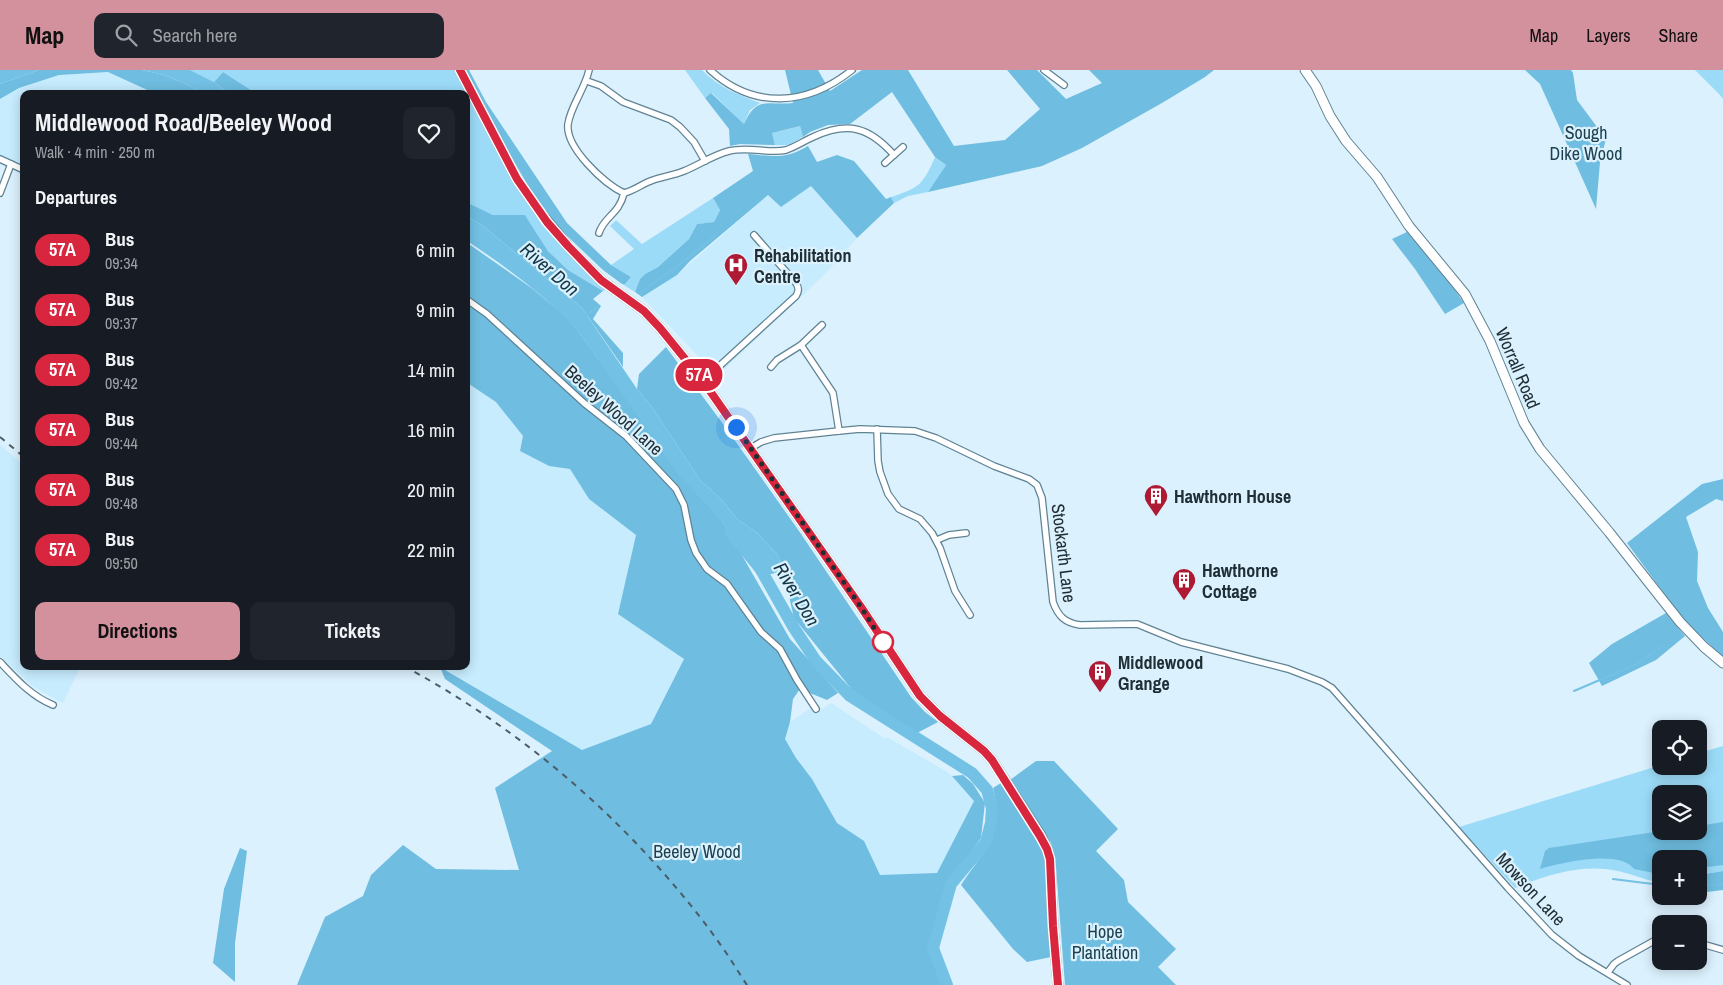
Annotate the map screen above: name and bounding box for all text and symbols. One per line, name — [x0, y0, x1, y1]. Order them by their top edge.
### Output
search box — [94, 13, 444, 58]
text: Map — [25, 19, 64, 51]
icon: search — [112, 21, 140, 49]
text: Search here — [152, 22, 237, 48]
text: Map — [1530, 23, 1558, 48]
text: Layers — [1586, 23, 1631, 48]
text: Share — [1659, 23, 1698, 48]
text: Middlewood Road/Beeley Wood — [35, 106, 332, 138]
button: heart — [403, 107, 455, 159]
park label: Sough Dike Wood — [1550, 120, 1622, 166]
text: Walk · 4 min · 250 m — [35, 141, 155, 163]
text: Departures — [35, 184, 117, 210]
text: Bus — [105, 226, 134, 252]
water label: River Don — [515, 236, 585, 302]
text: 57A — [49, 237, 76, 262]
text: 6 min — [416, 237, 455, 263]
place label: Rehabilitation Centre — [754, 243, 852, 289]
text: 09:34 — [105, 252, 138, 274]
hospital icon: Rehabilitation Centre — [723, 252, 749, 286]
text: Bus — [105, 286, 134, 312]
text: 57A — [49, 297, 76, 322]
text: 9 min — [416, 297, 455, 323]
text: 09:37 — [105, 312, 138, 334]
street label: Worrall Road — [1490, 324, 1546, 412]
text: Bus — [105, 346, 134, 372]
text: 57A — [49, 357, 76, 382]
text: 14 min — [407, 357, 455, 383]
street label: Beeley Wood Lane — [559, 359, 669, 461]
line badge: 57A — [670, 359, 728, 391]
text: 57A — [685, 362, 713, 387]
text: 09:42 — [105, 372, 138, 394]
text: Bus — [105, 406, 134, 432]
your location — [724, 415, 749, 440]
text: 57A — [49, 417, 76, 442]
text: 16 min — [407, 417, 455, 443]
text: 09:44 — [105, 432, 138, 454]
text: Bus — [105, 466, 134, 492]
text: 57A — [49, 477, 76, 502]
text: 20 min — [407, 477, 455, 503]
building icon: Hawthorn House — [1143, 483, 1169, 517]
place label: Hawthorn House — [1174, 484, 1291, 509]
text: 09:48 — [105, 492, 138, 514]
street label: Stockarth Lane — [1046, 502, 1082, 604]
text: Bus — [105, 526, 134, 552]
text: 57A — [49, 537, 76, 562]
text: 22 min — [407, 537, 455, 563]
text: 09:50 — [105, 552, 138, 574]
water label: River Don — [768, 557, 826, 631]
place label: Hawthorne Cottage — [1202, 558, 1278, 604]
building icon: Hawthorne Cottage — [1171, 567, 1197, 601]
button: Directions — [35, 602, 240, 660]
button: Tickets — [250, 602, 455, 660]
unlabelled marker — [872, 631, 894, 653]
place label: Middlewood Grange — [1118, 650, 1203, 696]
building icon: Middlewood Grange — [1087, 659, 1113, 693]
map controls — [1652, 720, 1707, 970]
button: locate — [1652, 720, 1707, 775]
button: layers — [1652, 785, 1707, 840]
park label: Beeley Wood — [653, 839, 741, 864]
street label: Mowson Lane — [1491, 847, 1571, 931]
button: + — [1652, 850, 1707, 905]
button: − — [1652, 915, 1707, 970]
park label: Hope Plantation — [1072, 919, 1138, 965]

